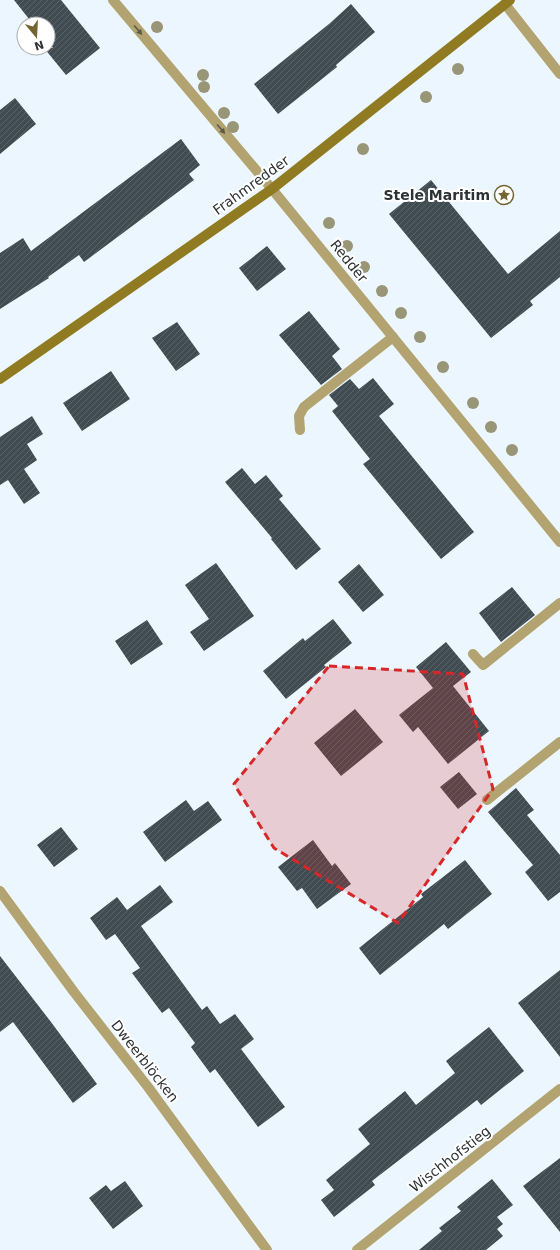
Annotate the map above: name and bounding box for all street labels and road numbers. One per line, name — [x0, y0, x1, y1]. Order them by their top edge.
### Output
street label: Frahmredder — [210, 152, 292, 218]
street label: Redder — [327, 237, 371, 286]
street label: Dweerblöcken — [108, 1017, 182, 1105]
street label: Wischhofstieg — [407, 1123, 493, 1195]

